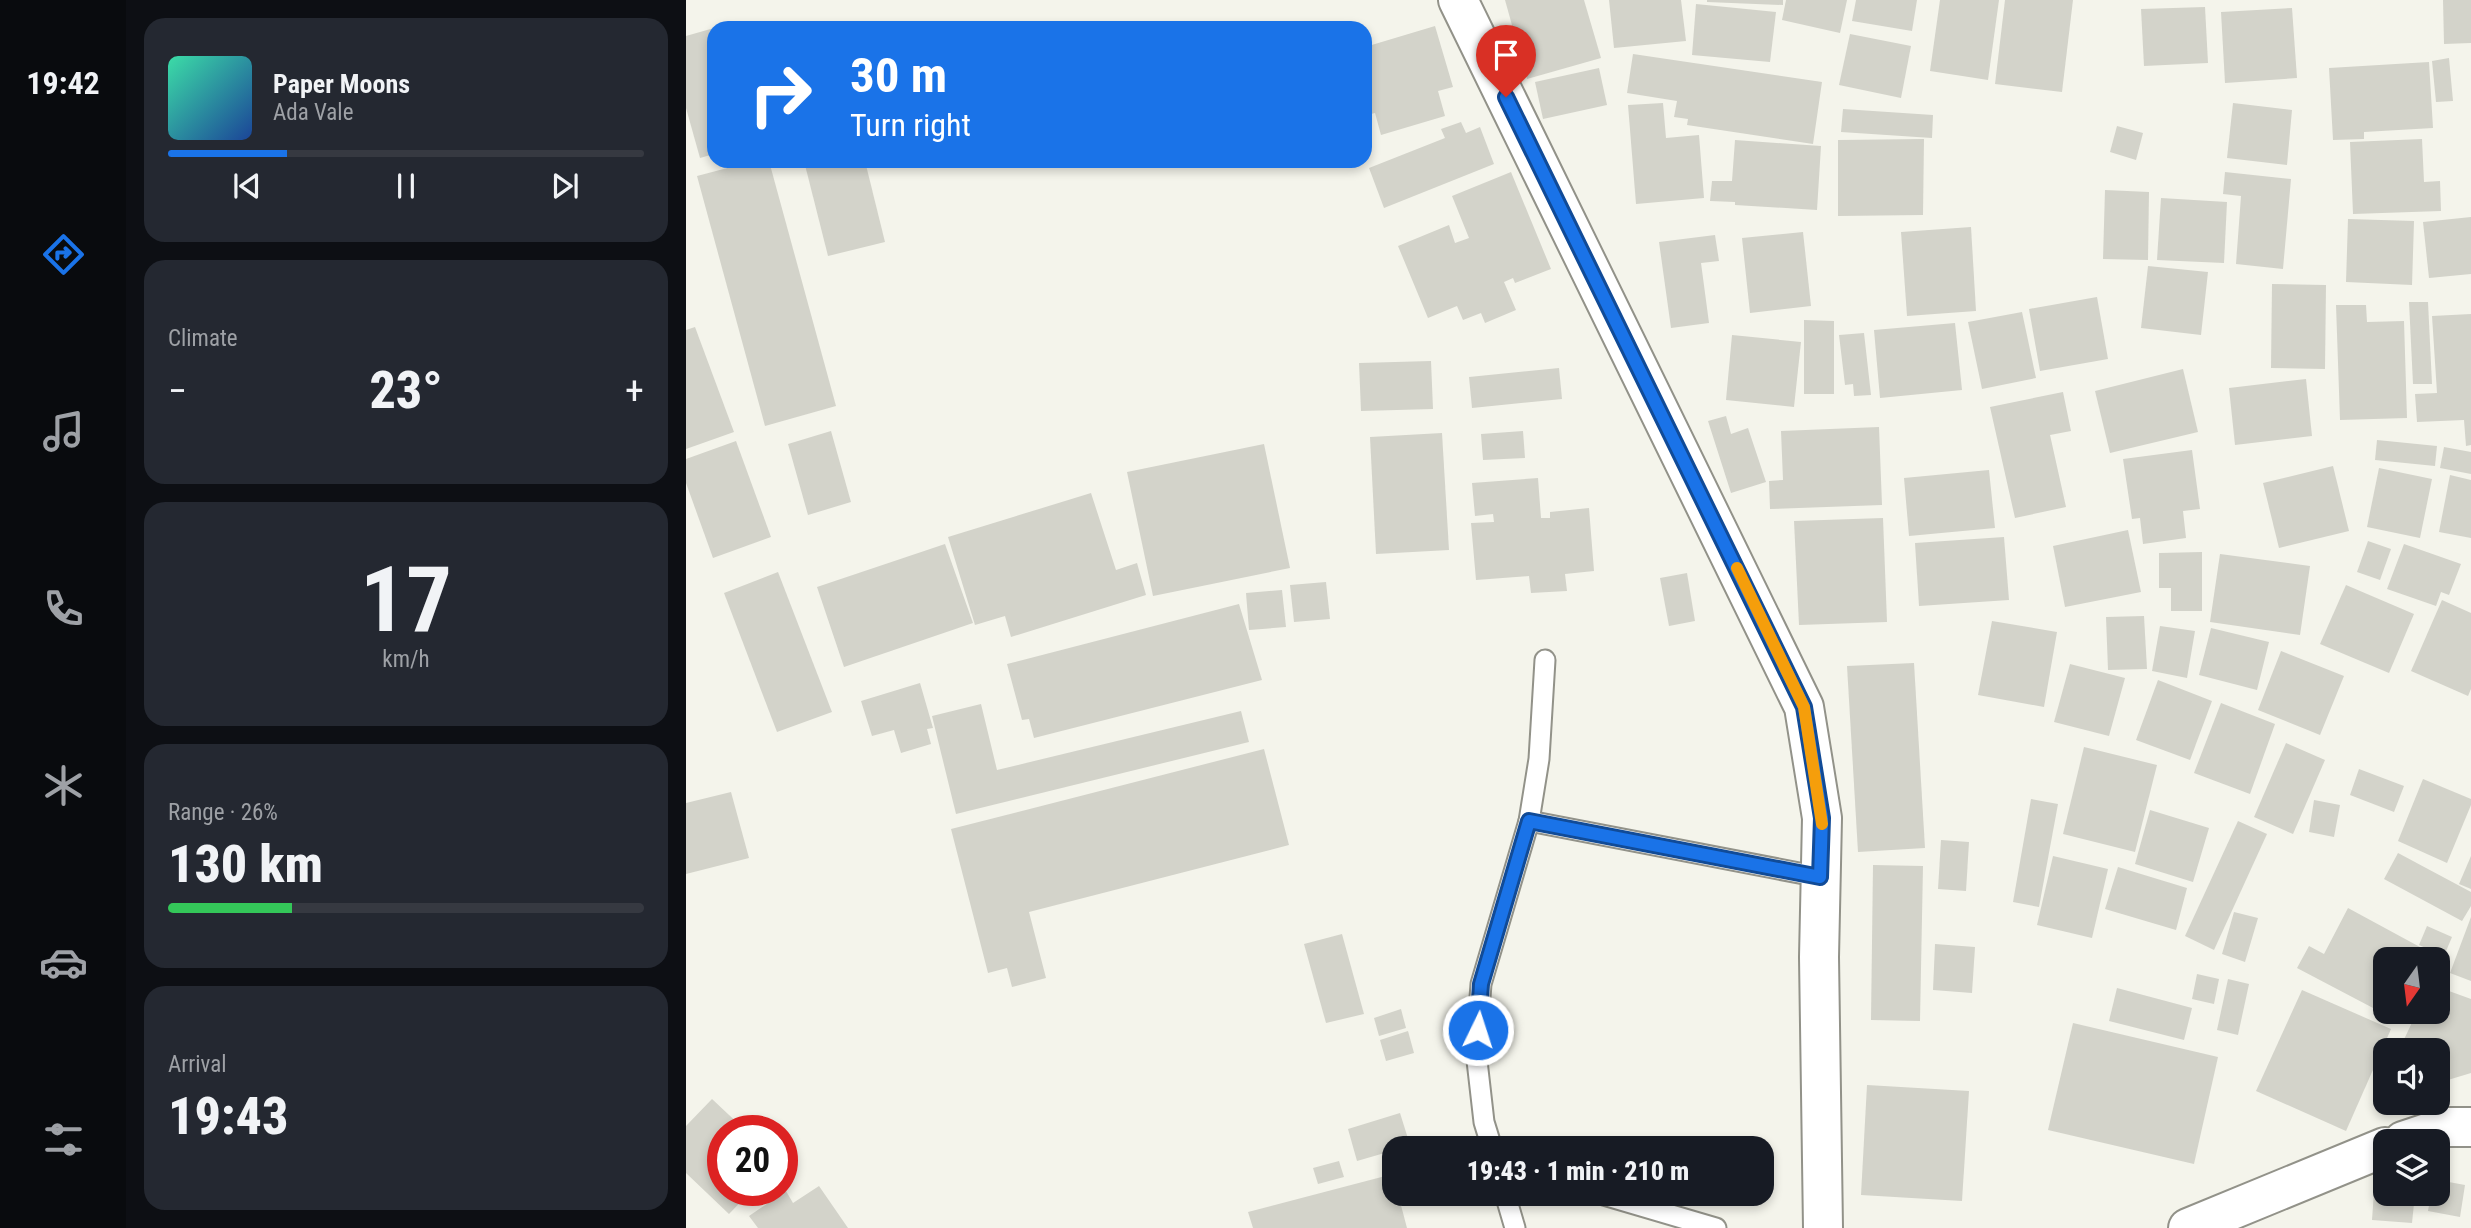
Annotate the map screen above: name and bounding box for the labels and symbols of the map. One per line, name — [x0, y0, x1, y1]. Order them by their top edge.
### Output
pin — [1476, 25, 1536, 97]
north arrow — [2373, 947, 2450, 1024]
position arrow — [1441, 993, 1515, 1067]
speed limit sign: 20 — [707, 1115, 798, 1206]

